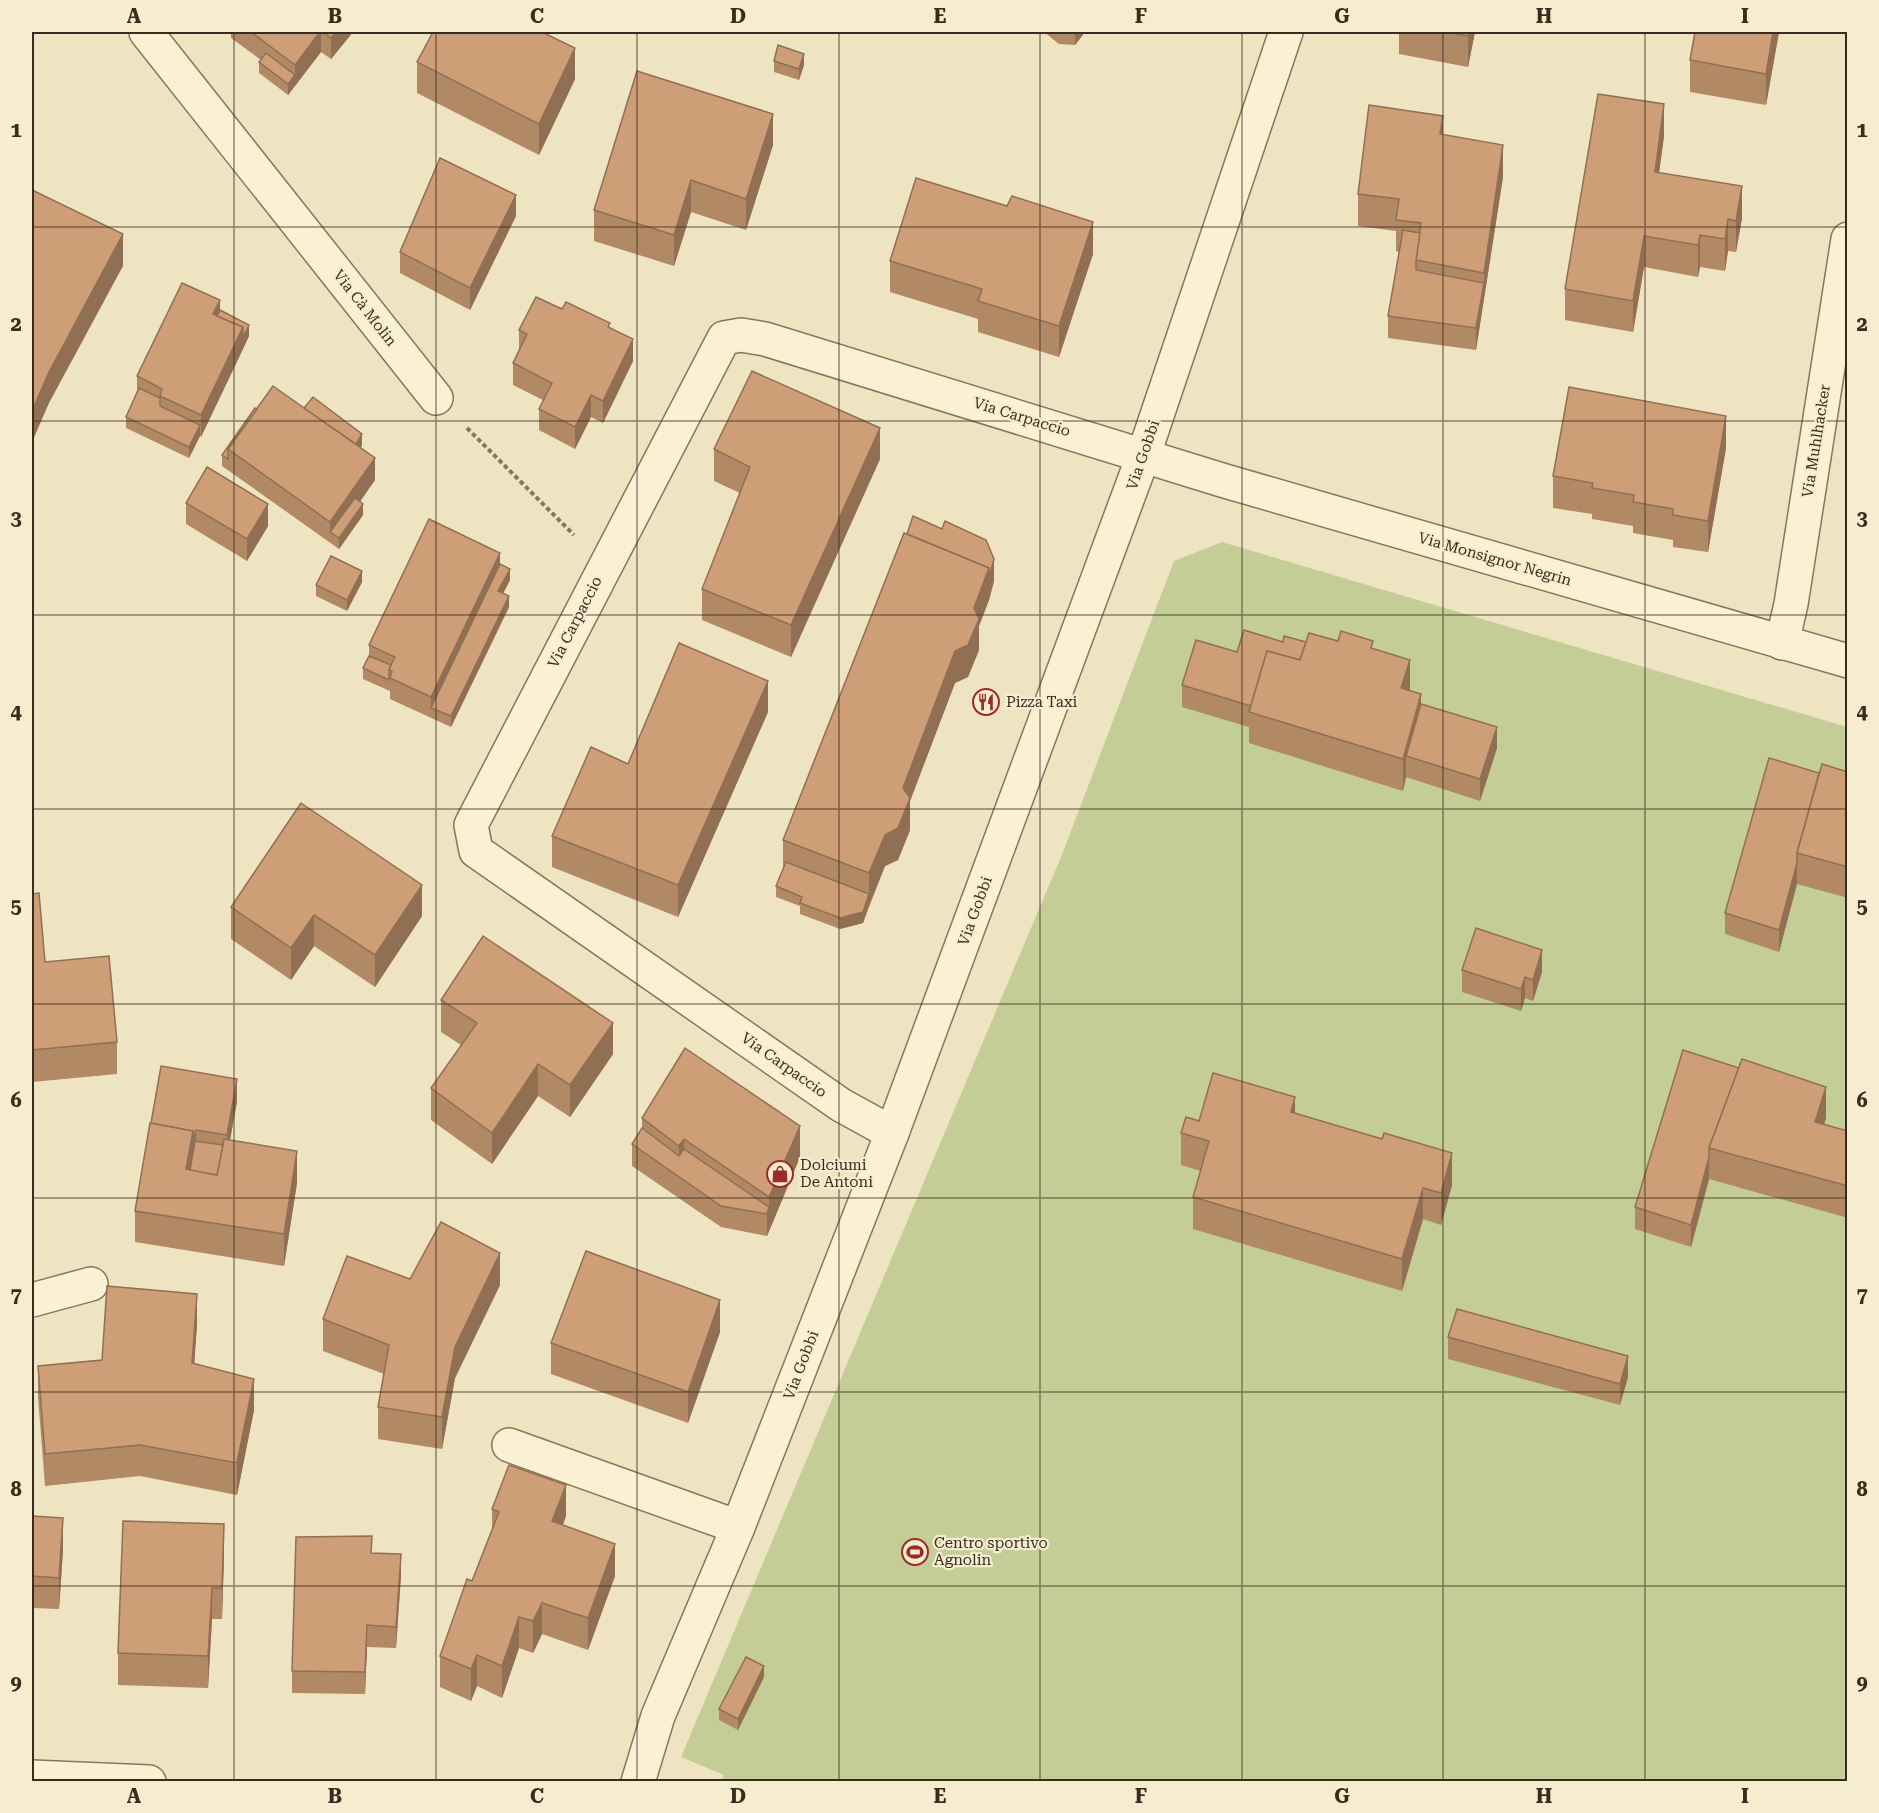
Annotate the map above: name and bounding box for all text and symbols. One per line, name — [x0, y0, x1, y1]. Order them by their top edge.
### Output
text: A — [127, 4, 142, 28]
text: B — [328, 4, 342, 28]
text: C — [530, 4, 544, 28]
text: D — [730, 4, 746, 28]
text: E — [934, 4, 947, 28]
text: F — [1135, 4, 1147, 28]
text: G — [1334, 4, 1350, 28]
text: H — [1536, 4, 1552, 28]
text: I — [1741, 4, 1749, 28]
text: 1 — [10, 118, 22, 142]
text: 1 — [1856, 118, 1868, 142]
street label: Via Cà Molin — [329, 266, 401, 350]
text: 2 — [10, 312, 22, 336]
text: 2 — [1856, 312, 1868, 336]
street label: Via Muhlhacker — [1798, 383, 1834, 499]
street label: Via Carpaccio — [971, 394, 1073, 440]
street label: Via Gobbi — [1123, 418, 1163, 492]
text: 3 — [10, 506, 22, 530]
text: 3 — [1856, 506, 1868, 530]
street label: Via Monsignor Negrin — [1416, 528, 1574, 590]
street label: Via Carpaccio — [544, 573, 606, 671]
restaurant icon: Pizza Taxi — [971, 687, 1001, 717]
place label: Pizza Taxi — [1006, 693, 1078, 711]
text: 4 — [10, 700, 22, 724]
text: 4 — [1856, 700, 1868, 724]
street label: Via Gobbi — [954, 874, 996, 948]
text: 5 — [10, 894, 22, 918]
text: 5 — [1856, 894, 1868, 918]
street label: Via Carpaccio — [738, 1029, 830, 1101]
text: 6 — [10, 1088, 22, 1112]
text: 6 — [1856, 1088, 1868, 1112]
place label: Dolciumi De Antoni — [800, 1156, 873, 1191]
shop icon: Dolciumi De Antoni — [765, 1159, 795, 1189]
text: 7 — [10, 1283, 22, 1307]
text: 7 — [1856, 1283, 1868, 1307]
street label: Via Gobbi — [780, 1328, 822, 1402]
text: 8 — [10, 1477, 22, 1501]
text: 8 — [1856, 1477, 1868, 1501]
place label: Centro sportivo Agnolin — [934, 1534, 1048, 1569]
sports icon: Centro sportivo Agnolin — [900, 1537, 930, 1567]
text: 9 — [10, 1671, 22, 1695]
text: 9 — [1856, 1671, 1868, 1695]
text: A — [127, 1784, 142, 1808]
text: B — [328, 1784, 342, 1808]
text: C — [530, 1784, 544, 1808]
text: D — [730, 1784, 746, 1808]
text: E — [934, 1784, 947, 1808]
text: F — [1135, 1784, 1147, 1808]
text: G — [1334, 1784, 1350, 1808]
text: H — [1536, 1784, 1552, 1808]
text: I — [1741, 1784, 1749, 1808]

